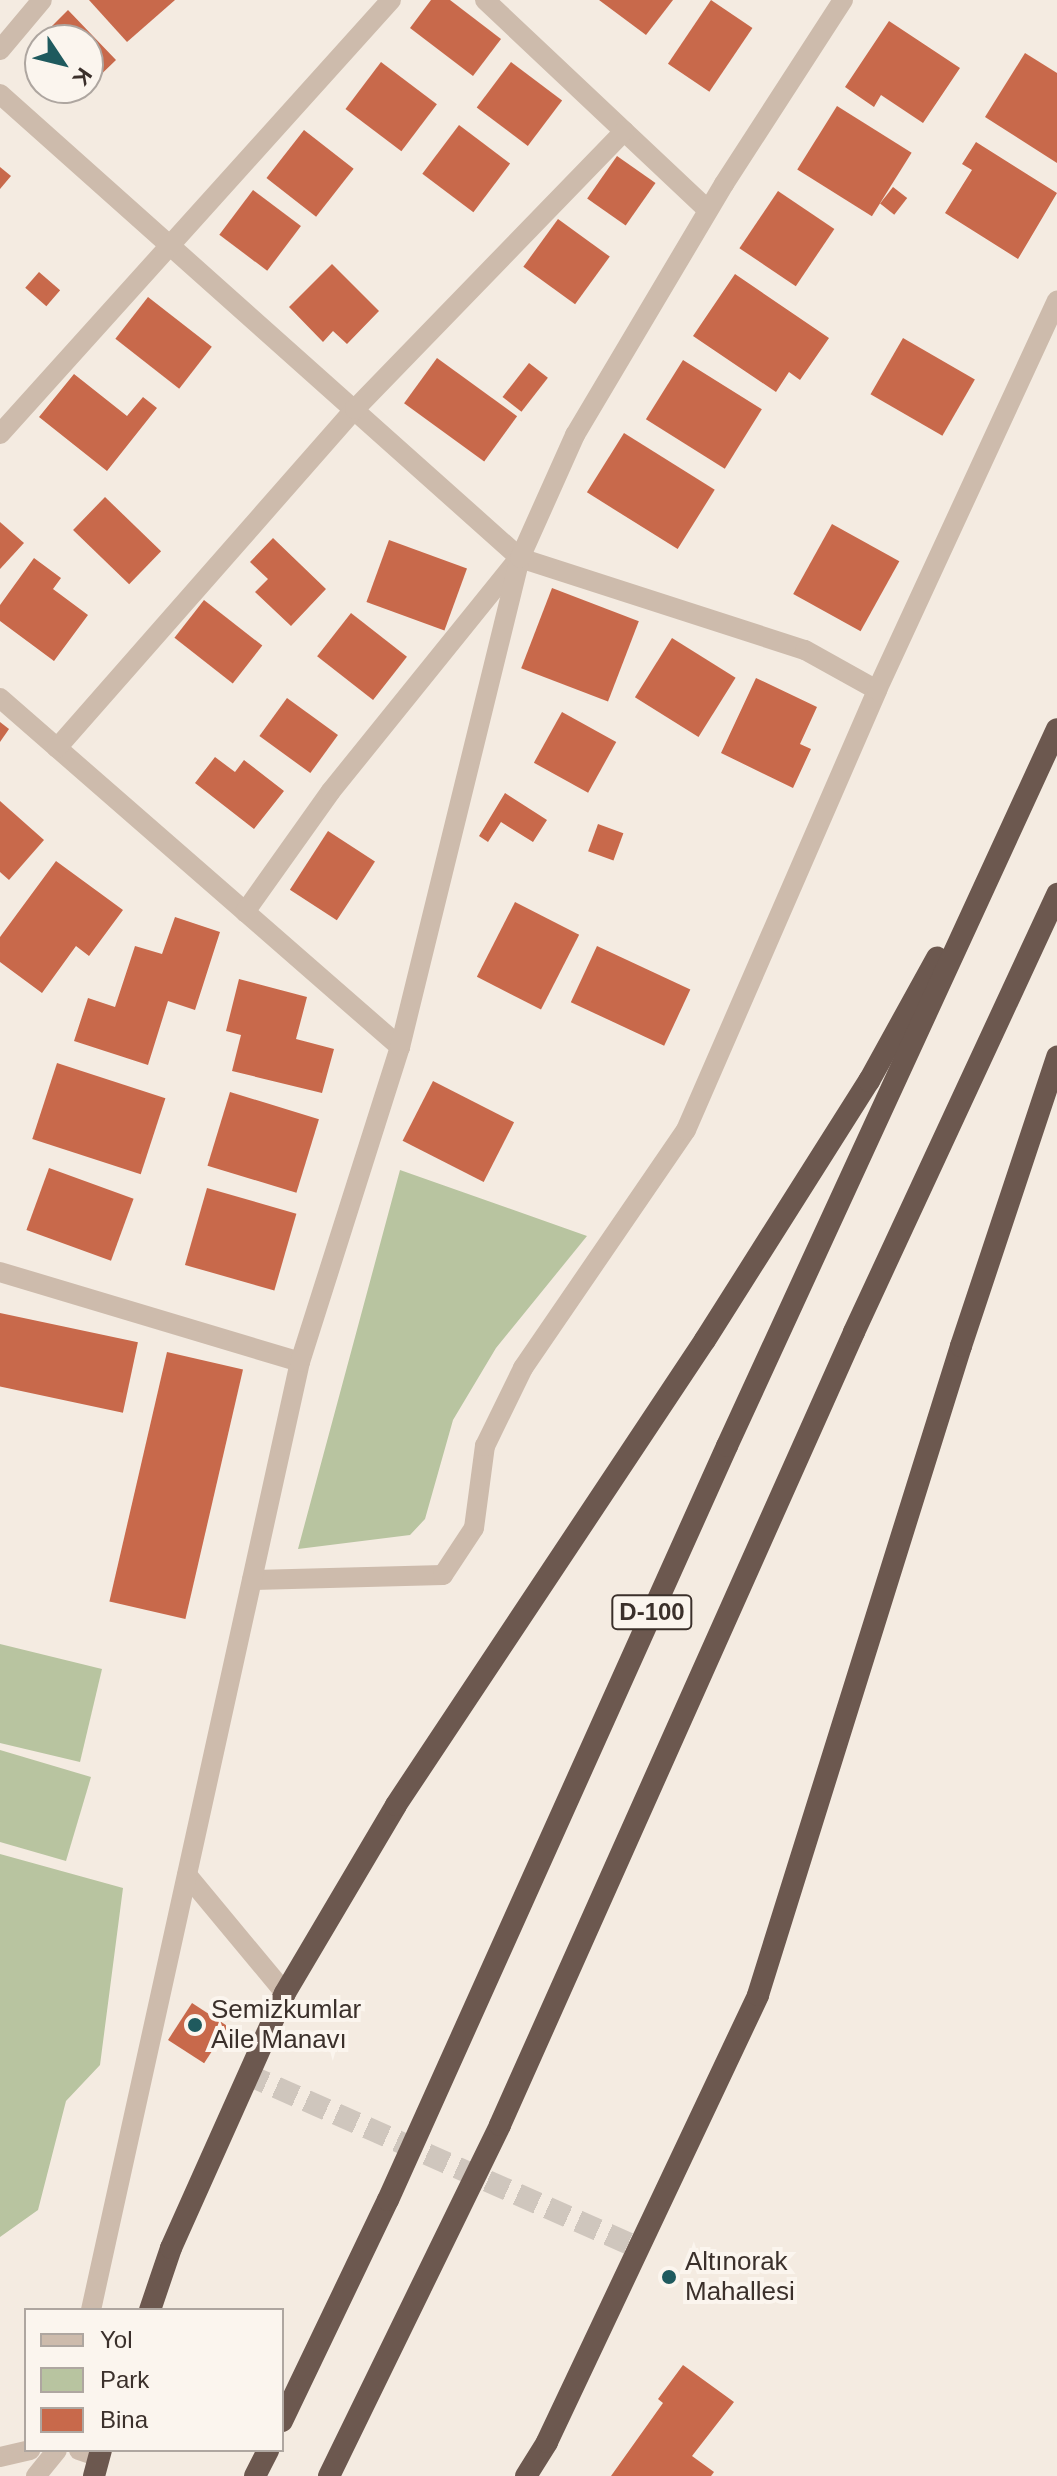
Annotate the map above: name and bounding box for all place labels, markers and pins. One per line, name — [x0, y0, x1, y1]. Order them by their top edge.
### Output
place label: Semizkumlar Aile Manavı — [211, 1994, 361, 2056]
marker: Semizkumlar Aile Manavı — [186, 2016, 204, 2034]
place label: Altınorak Mahallesi — [685, 2246, 795, 2308]
marker: Altınorak Mahallesi — [660, 2268, 678, 2286]

